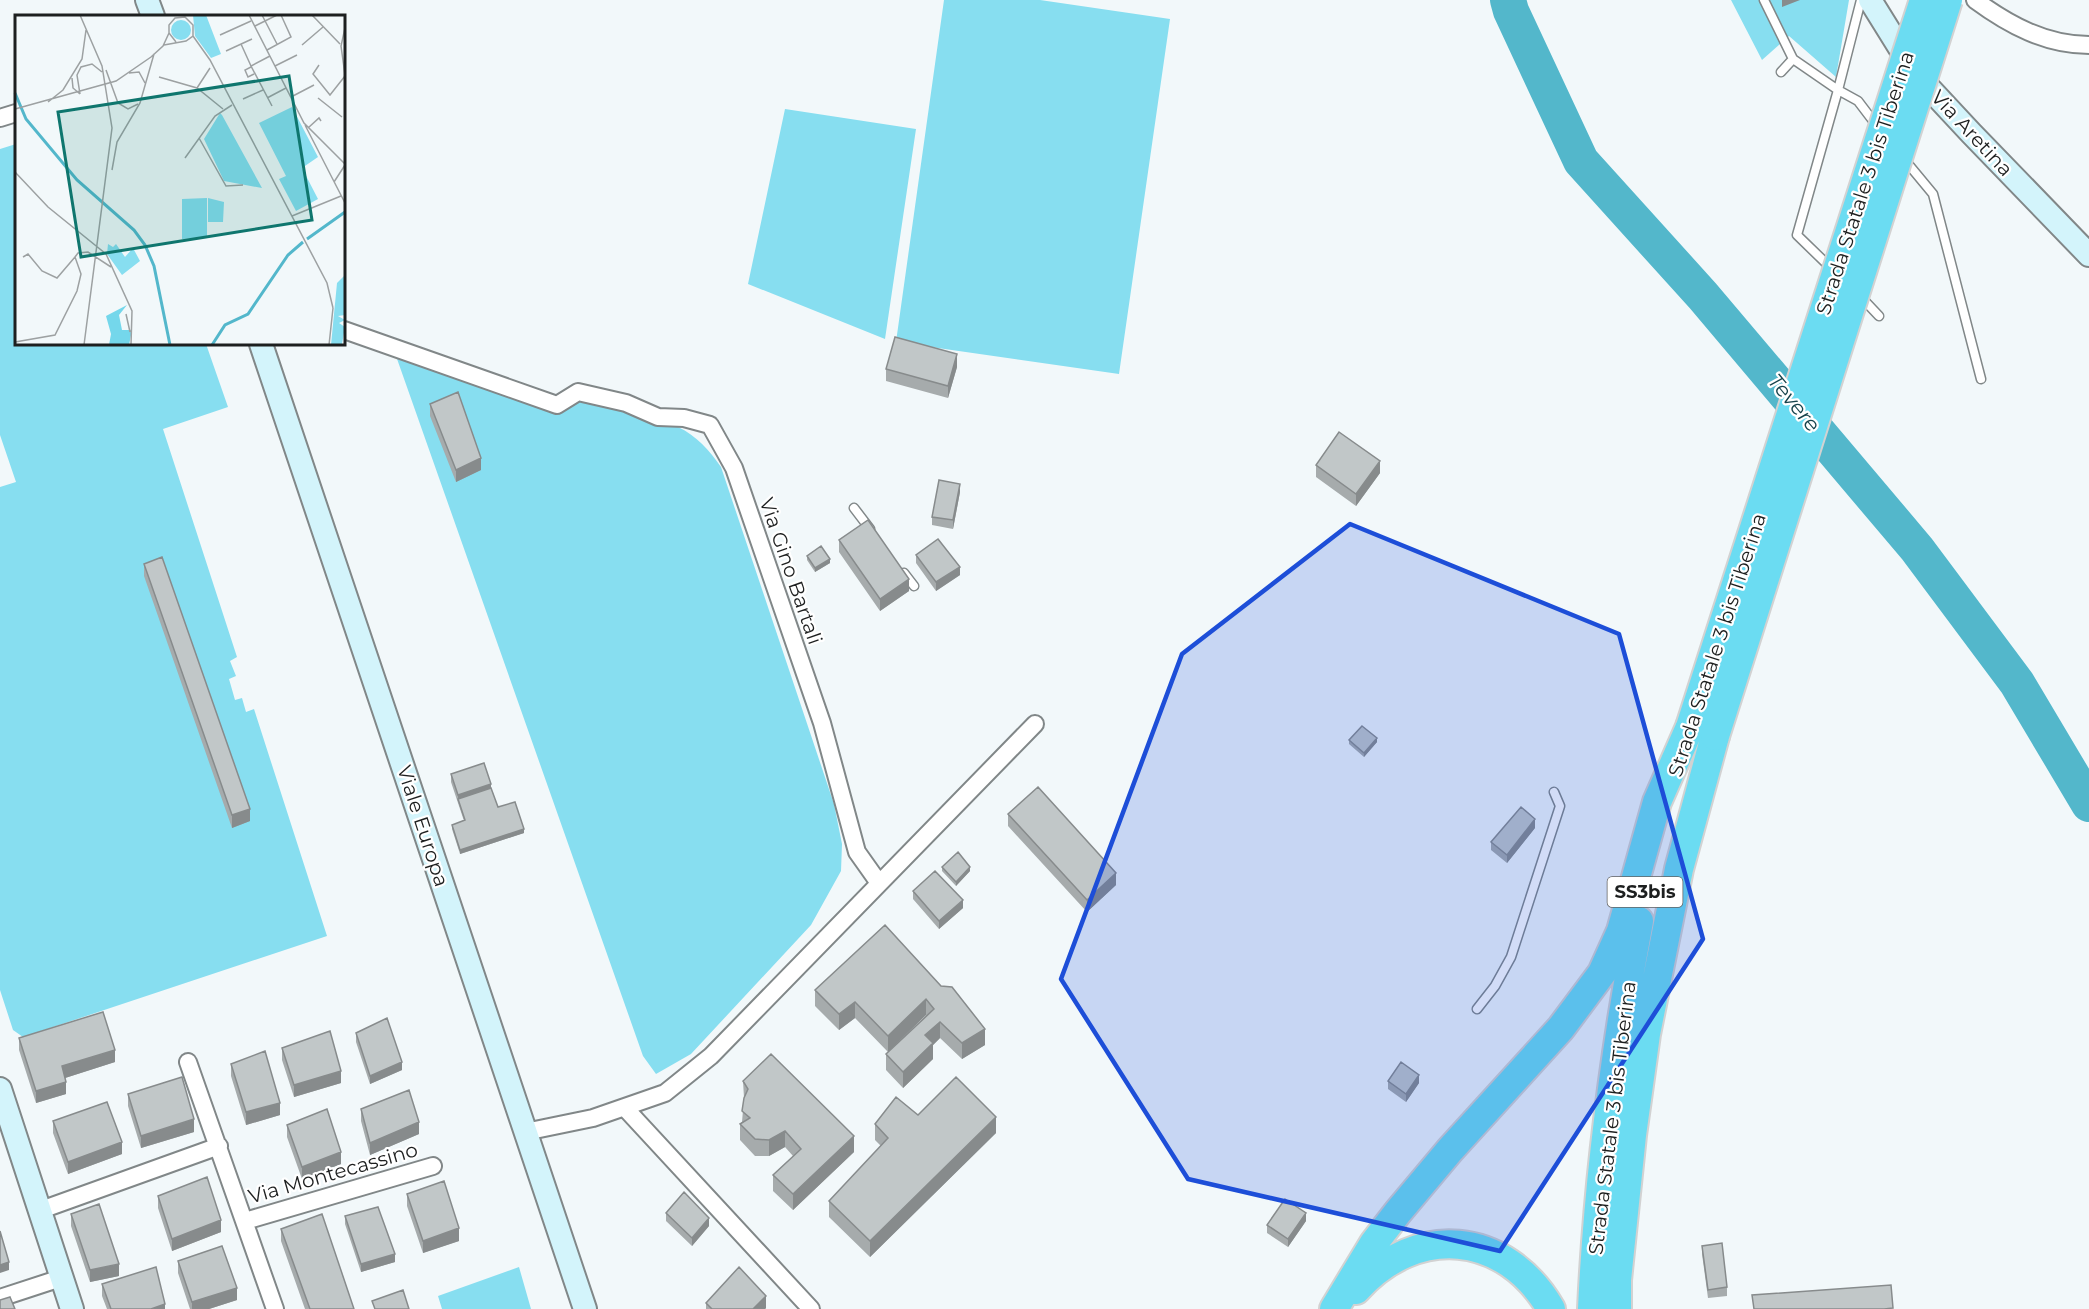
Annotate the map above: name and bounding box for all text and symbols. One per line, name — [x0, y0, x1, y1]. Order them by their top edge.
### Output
inset map — [15, 15, 345, 345]
street label: Strada Statale 3 bis Tiberina — [1811, 48, 1919, 318]
street label: Via Aretina — [1926, 85, 2018, 181]
water label: Tevere — [1763, 369, 1826, 437]
street label: Via Gino Bartali — [755, 494, 827, 648]
street label: Strada Statale 3 bis Tiberina — [1663, 510, 1771, 780]
street label: Viale Europa — [392, 762, 454, 890]
road number: SS3bis — [1608, 877, 1682, 907]
street label: Strada Statale 3 bis Tiberina — [1583, 980, 1641, 1256]
street label: Via Montecassino — [246, 1137, 420, 1209]

